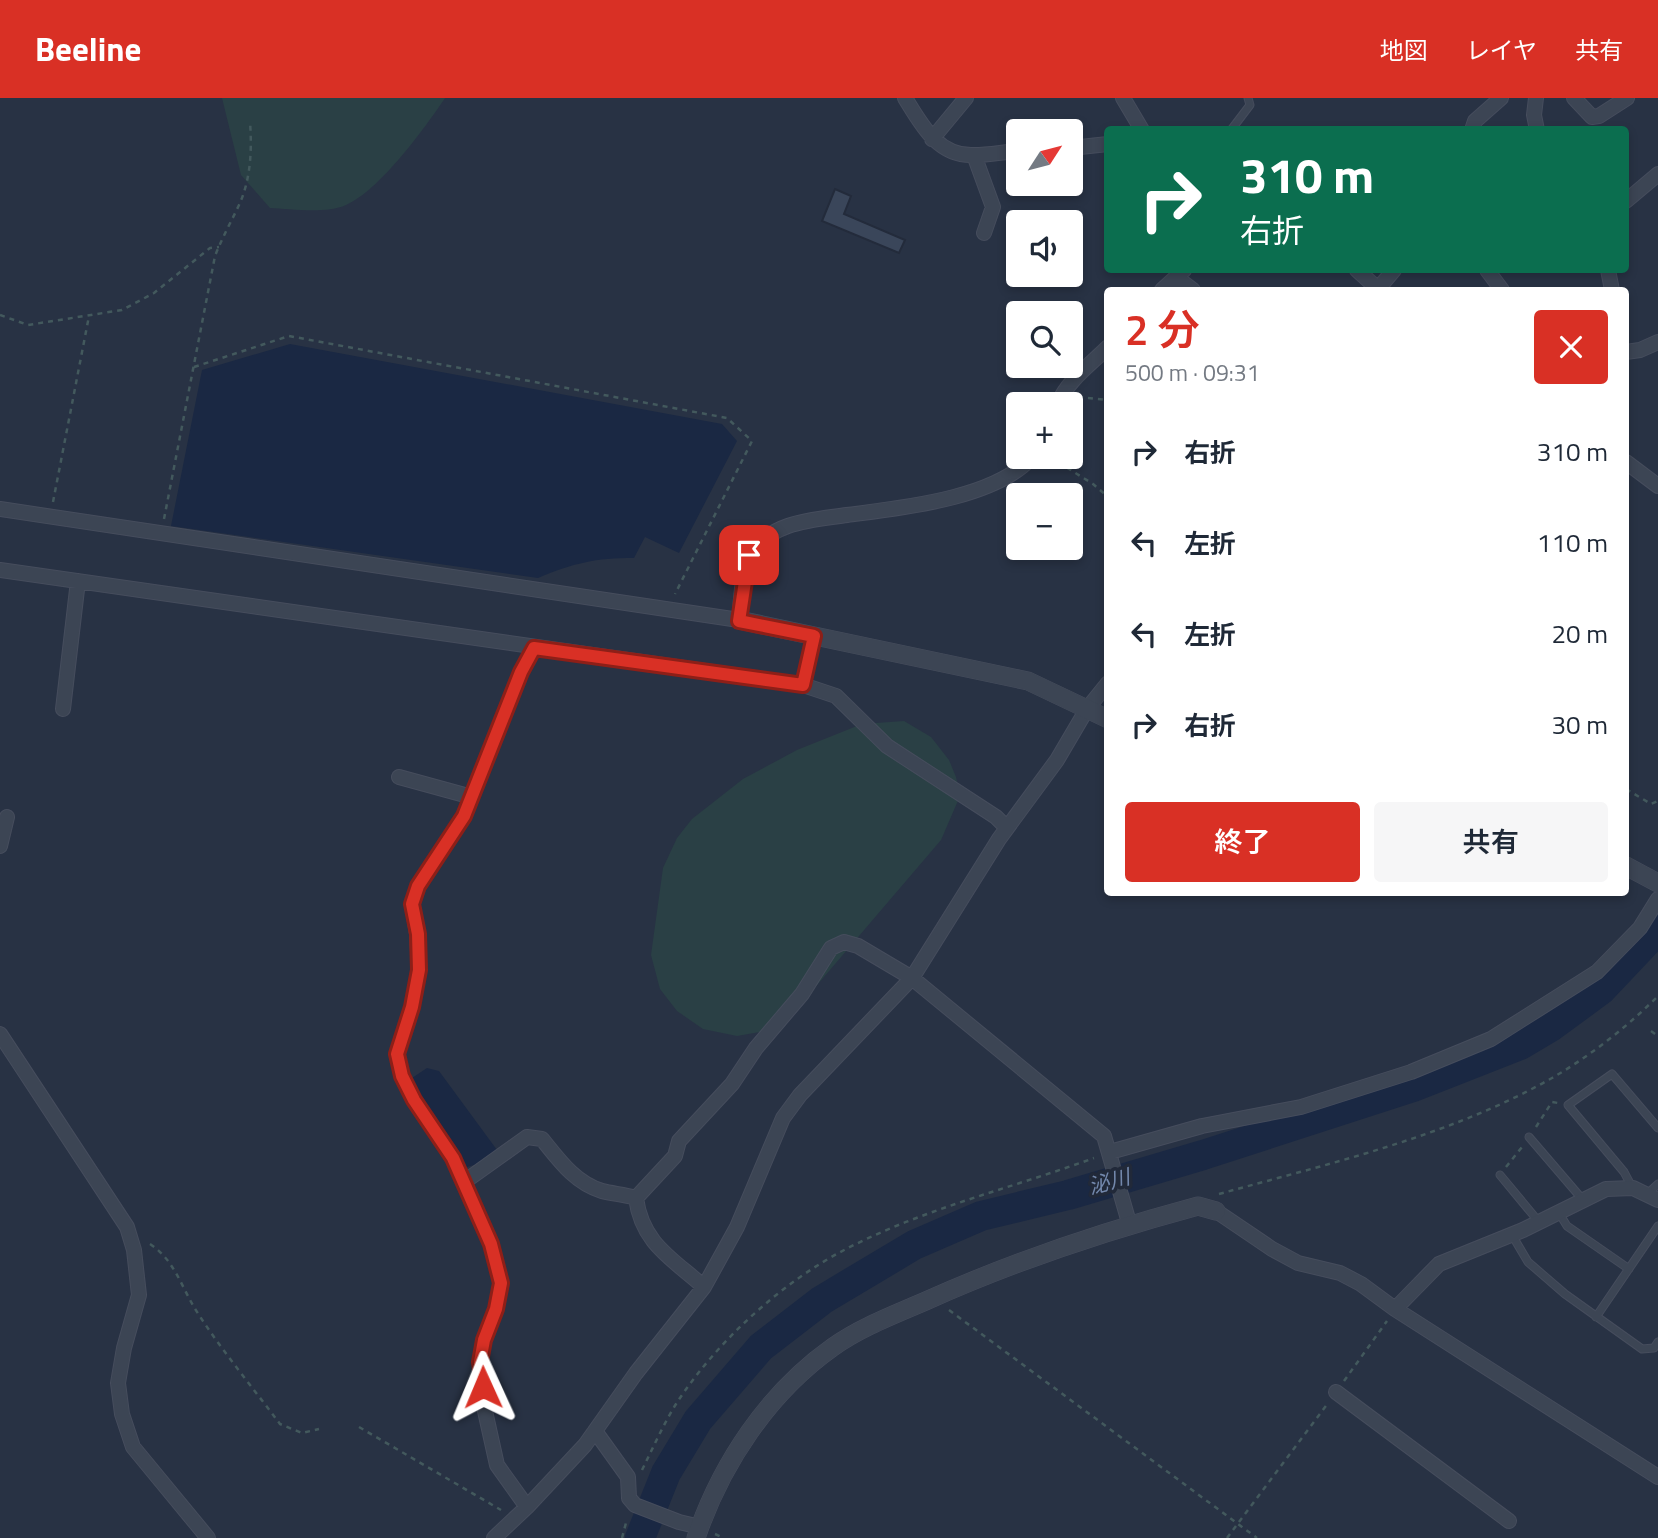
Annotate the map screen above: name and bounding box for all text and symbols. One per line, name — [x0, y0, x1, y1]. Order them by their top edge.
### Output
text: Beeline — [35, 24, 141, 74]
text: 地図 — [1380, 32, 1428, 68]
text: レイヤ — [1466, 32, 1537, 68]
text: 共有 — [1575, 32, 1623, 68]
north arrow — [1006, 119, 1083, 196]
map controls — [1006, 119, 1083, 560]
text: 310 m — [1240, 137, 1374, 212]
icon: right — [1125, 154, 1216, 245]
text: 右折 — [1240, 206, 1304, 254]
button: sound — [1006, 210, 1083, 287]
text: 2 分 — [1125, 297, 1200, 361]
button: search — [1006, 301, 1083, 378]
button: close — [1534, 310, 1608, 384]
text: 500 m · 09:31 — [1125, 355, 1260, 390]
button: + — [1006, 392, 1083, 469]
text: 310 m — [1537, 432, 1608, 471]
icon: right — [1125, 433, 1163, 471]
text: 右折 — [1184, 433, 1236, 472]
button: − — [1006, 483, 1083, 560]
text: 110 m — [1537, 523, 1608, 562]
icon: left — [1125, 524, 1163, 562]
text: 左折 — [1184, 524, 1236, 563]
pin — [719, 525, 779, 585]
icon: arrive — [730, 536, 768, 574]
text: 20 m — [1551, 614, 1608, 653]
icon: left — [1125, 615, 1163, 653]
text: 左折 — [1184, 615, 1236, 654]
text: 30 m — [1551, 705, 1608, 744]
icon: right — [1125, 706, 1163, 744]
text: 右折 — [1184, 706, 1236, 745]
button: 終了 — [1125, 802, 1360, 882]
button: 共有 — [1374, 802, 1608, 882]
water label: 泌川 — [1085, 1160, 1135, 1202]
position arrow — [446, 1350, 520, 1424]

